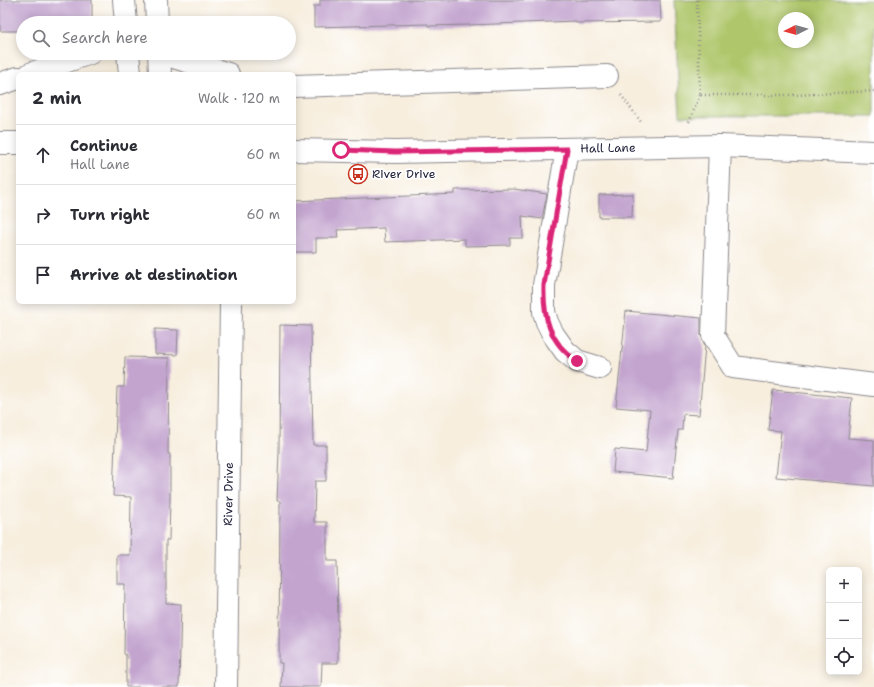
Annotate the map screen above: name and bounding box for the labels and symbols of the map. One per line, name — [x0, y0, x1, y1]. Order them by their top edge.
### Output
north arrow — [778, 12, 814, 48]
street label: Hall Lane — [580, 140, 636, 157]
route start — [332, 141, 350, 159]
bus stop icon: River Drive — [347, 163, 369, 185]
place label: River Drive — [372, 166, 436, 182]
route end — [568, 352, 586, 370]
street label: River Drive — [220, 462, 237, 526]

